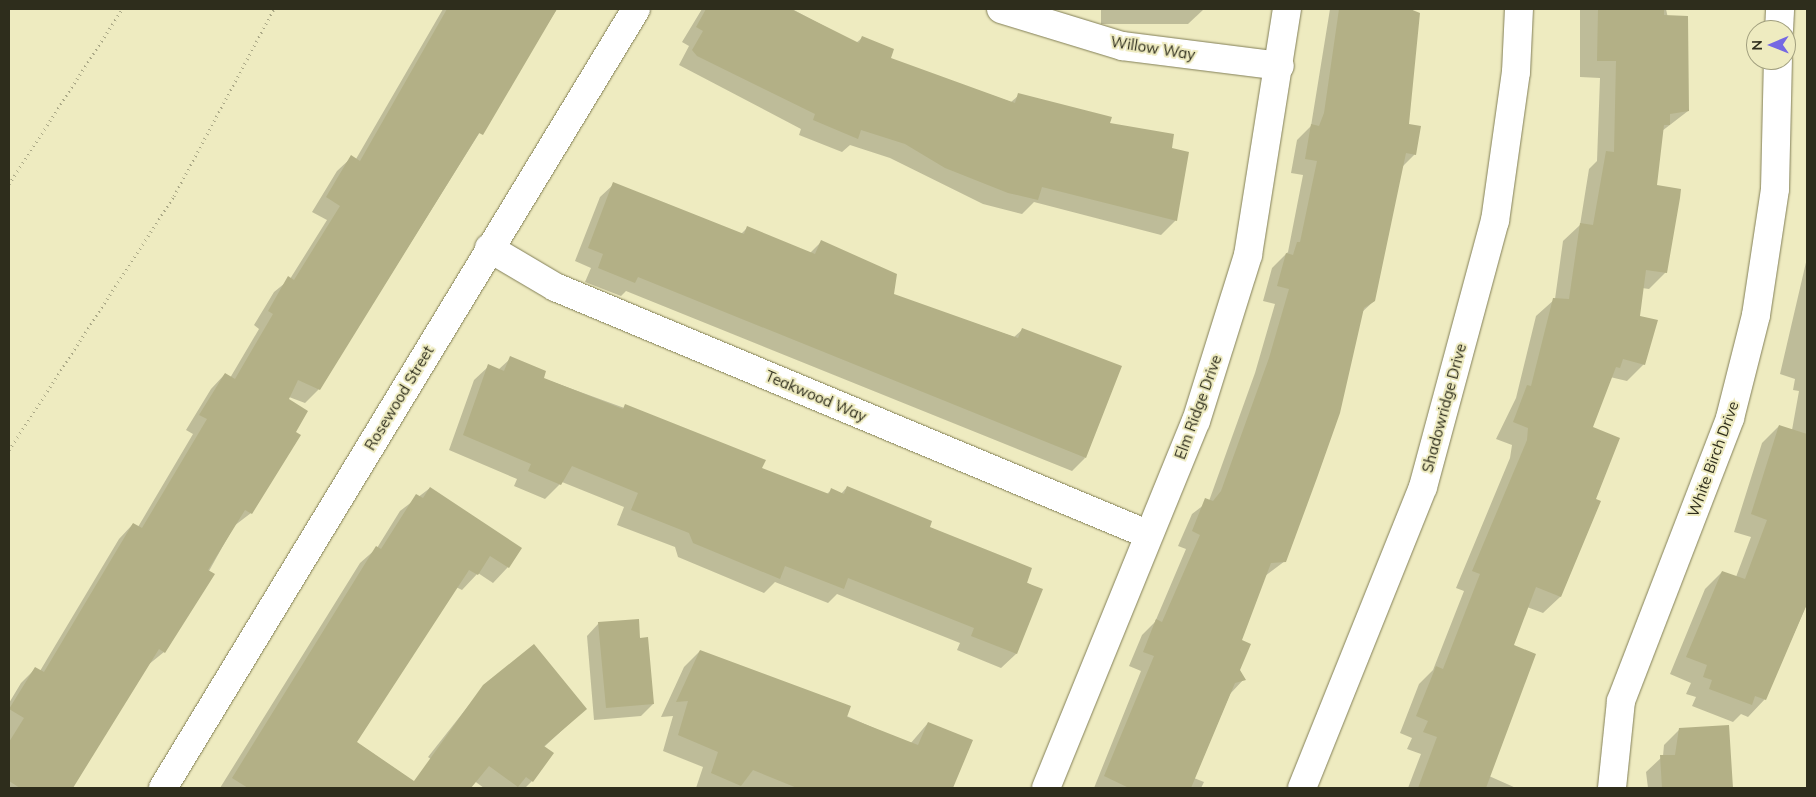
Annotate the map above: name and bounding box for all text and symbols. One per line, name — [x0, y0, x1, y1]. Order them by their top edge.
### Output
north arrow — [1746, 20, 1796, 70]
street label: Willow Way — [1109, 32, 1197, 64]
text: N — [1748, 40, 1766, 51]
street label: Shadowridge Drive — [1418, 341, 1470, 475]
street label: Rosewood Street — [361, 342, 437, 454]
street label: Elm Ridge Drive — [1171, 352, 1225, 462]
street label: Teakwood Way — [763, 367, 869, 425]
street label: White Birch Drive — [1684, 399, 1742, 519]

